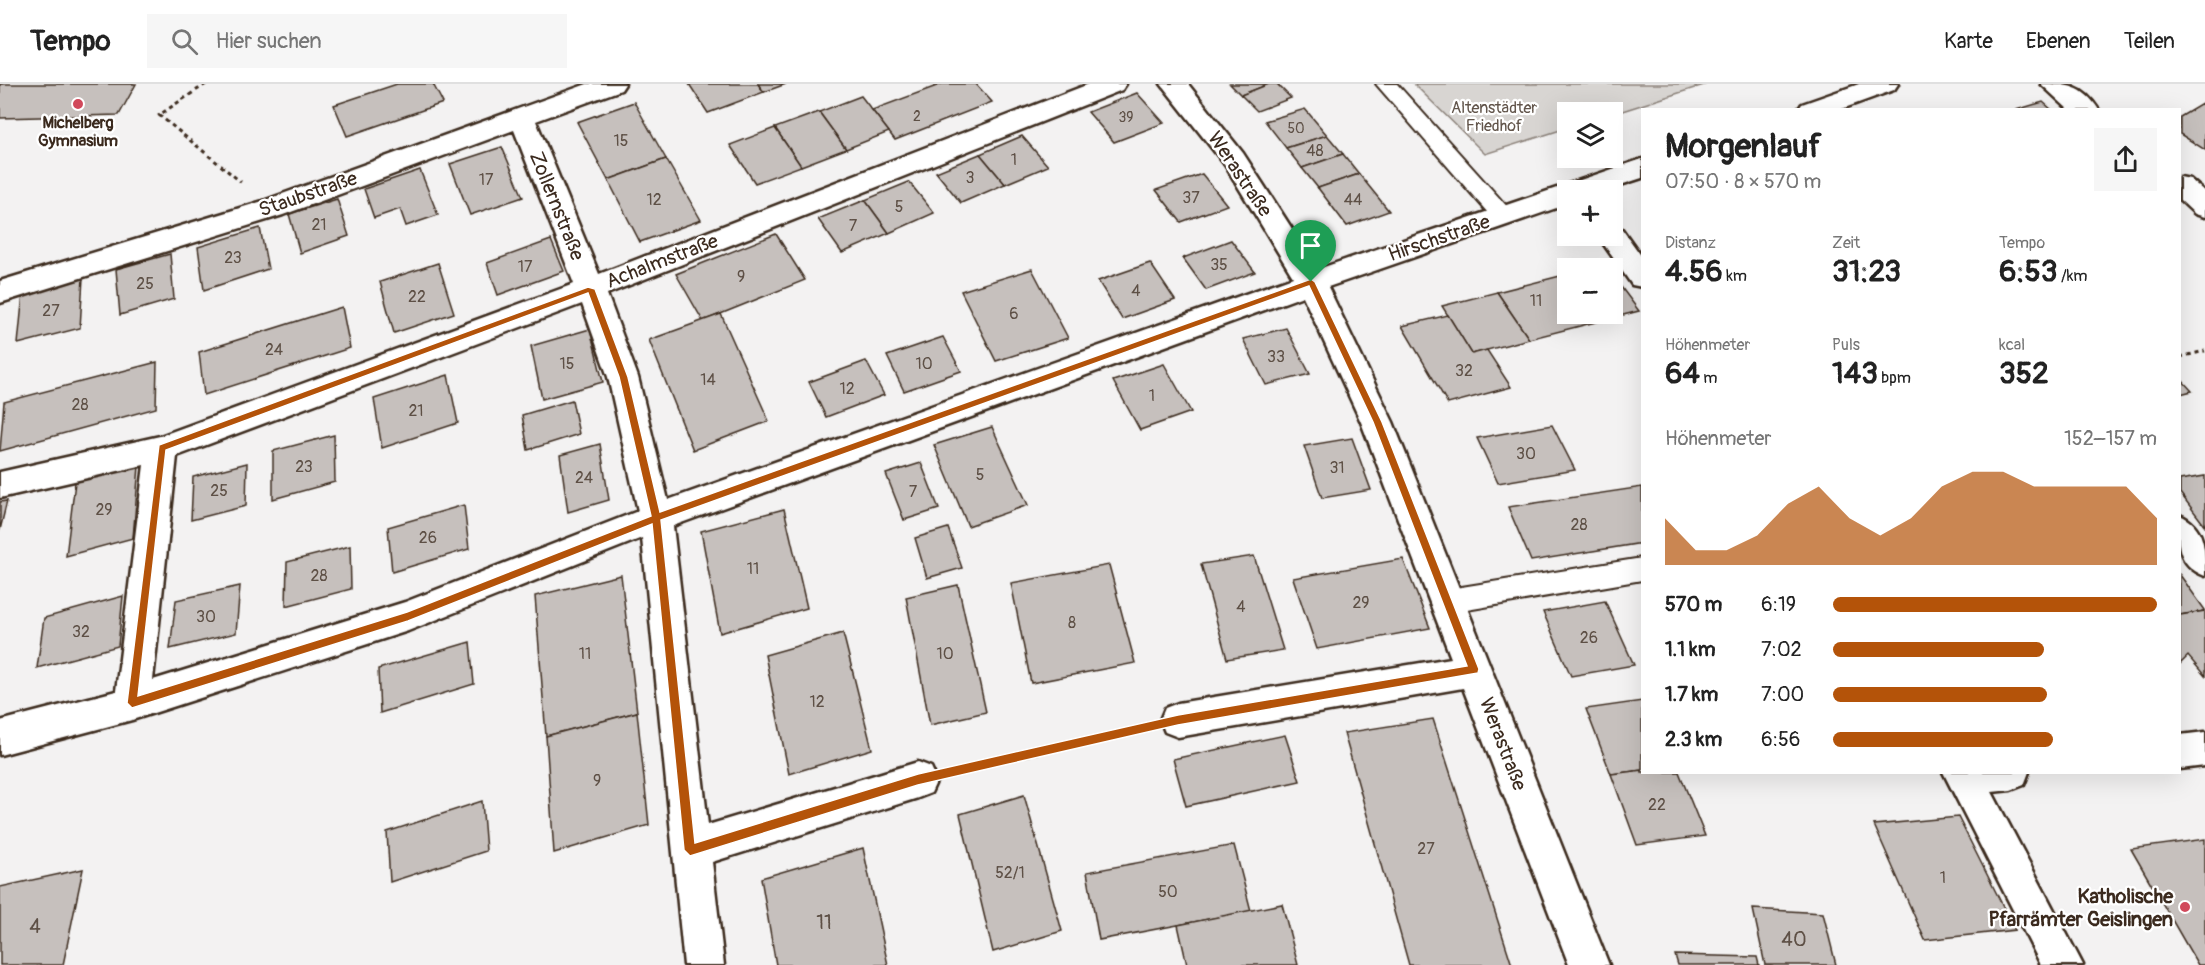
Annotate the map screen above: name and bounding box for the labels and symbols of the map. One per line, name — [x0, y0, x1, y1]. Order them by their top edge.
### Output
marker: Michelberg Gymnasium — [71, 97, 85, 111]
park label: Altenstädter Friedhof — [1451, 98, 1537, 136]
house number: 2 — [913, 108, 921, 125]
house number: 39 — [1118, 109, 1134, 126]
place label: Michelberg Gymnasium — [38, 113, 118, 151]
house number: 50 — [1287, 120, 1305, 137]
street label: Werastraße — [1202, 127, 1278, 222]
house number: 15 — [614, 131, 628, 151]
house number: 48 — [1306, 141, 1324, 161]
street label: Zollernstraße — [524, 148, 590, 264]
house number: 1 — [1011, 150, 1017, 170]
street label: Staubstraße — [255, 165, 361, 223]
house number: 3 — [966, 168, 975, 188]
house number: 17 — [479, 170, 494, 190]
house number: 37 — [1182, 188, 1200, 208]
house number: 12 — [646, 190, 662, 210]
house number: 44 — [1344, 190, 1362, 210]
house number: 5 — [895, 197, 903, 217]
street label: Hirschstraße — [1385, 209, 1493, 267]
house number: 21 — [311, 215, 327, 235]
house number: 7 — [849, 216, 858, 236]
pin — [1285, 220, 1336, 282]
street label: Achalmstraße — [602, 228, 722, 294]
house number: 23 — [224, 248, 242, 268]
house number: 35 — [1210, 255, 1228, 275]
house number: 17 — [518, 257, 533, 277]
house number: 9 — [737, 267, 745, 287]
house number: 25 — [136, 274, 154, 294]
house number: 4 — [1131, 281, 1141, 301]
house number: 22 — [408, 287, 426, 307]
house number: 11 — [1530, 291, 1542, 311]
house number: 27 — [42, 301, 60, 321]
house number: 6 — [1009, 304, 1019, 324]
house number: 24 — [265, 340, 283, 360]
house number: 33 — [1267, 347, 1285, 367]
house number: 15 — [560, 354, 574, 374]
house number: 10 — [915, 354, 933, 374]
house number: 32 — [1455, 361, 1473, 381]
house number: 14 — [700, 370, 716, 390]
house number: 12 — [839, 379, 855, 399]
house number: 1 — [1149, 386, 1155, 406]
house number: 28 — [71, 395, 89, 415]
house number: 21 — [408, 401, 424, 421]
house number: 30 — [1516, 444, 1536, 464]
house number: 23 — [295, 457, 313, 477]
house number: 31 — [1329, 458, 1345, 478]
house number: 5 — [976, 465, 984, 485]
house number: 24 — [575, 468, 593, 488]
house number: 25 — [210, 481, 228, 501]
house number: 7 — [909, 482, 918, 502]
house number: 29 — [95, 500, 113, 520]
house number: 28 — [1570, 515, 1588, 535]
house number: 26 — [419, 528, 437, 548]
house number: 11 — [747, 559, 759, 579]
house number: 28 — [310, 566, 328, 586]
house number: 29 — [1352, 593, 1370, 613]
house number: 4 — [1236, 597, 1246, 617]
house number: 30 — [196, 607, 216, 627]
house number: 8 — [1068, 613, 1076, 633]
house number: 32 — [72, 622, 90, 642]
house number: 26 — [1580, 628, 1598, 648]
house number: 11 — [579, 644, 591, 664]
house number: 10 — [936, 644, 954, 664]
house number: 12 — [809, 692, 825, 712]
street label: Werastraße — [1474, 694, 1532, 794]
house number: 9 — [593, 771, 601, 791]
house number: 22 — [1648, 795, 1666, 815]
house number: 27 — [1417, 839, 1435, 859]
house number: 52/1 — [995, 863, 1025, 883]
house number: 1 — [1940, 868, 1946, 888]
house number: 50 — [1158, 882, 1178, 902]
place label: Katholische Pfarrämter Geislingen — [1988, 884, 2174, 932]
marker: Katholische Pfarrämter Geislingen — [2178, 900, 2192, 914]
house number: 11 — [816, 910, 832, 935]
house number: 4 — [29, 914, 41, 939]
house number: 40 — [1781, 927, 1807, 952]

